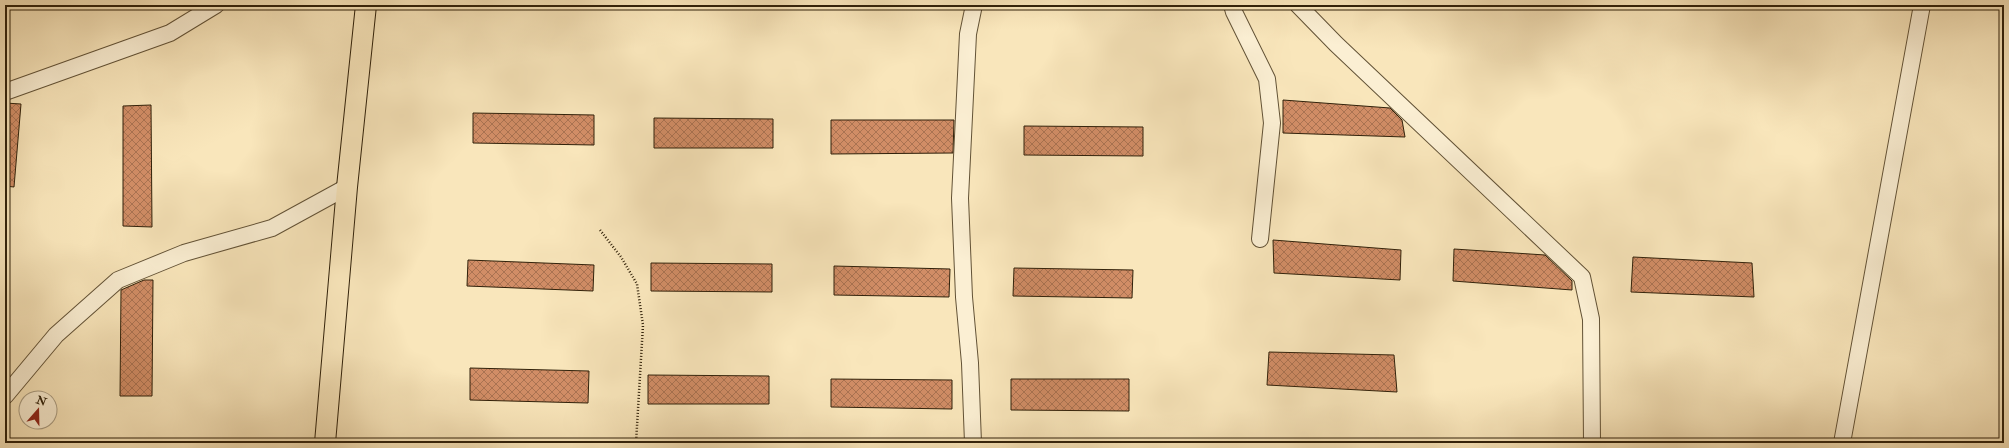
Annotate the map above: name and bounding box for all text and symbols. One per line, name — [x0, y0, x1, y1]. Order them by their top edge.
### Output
north arrow — [18, 390, 58, 430]
text: N — [33, 393, 49, 409]

